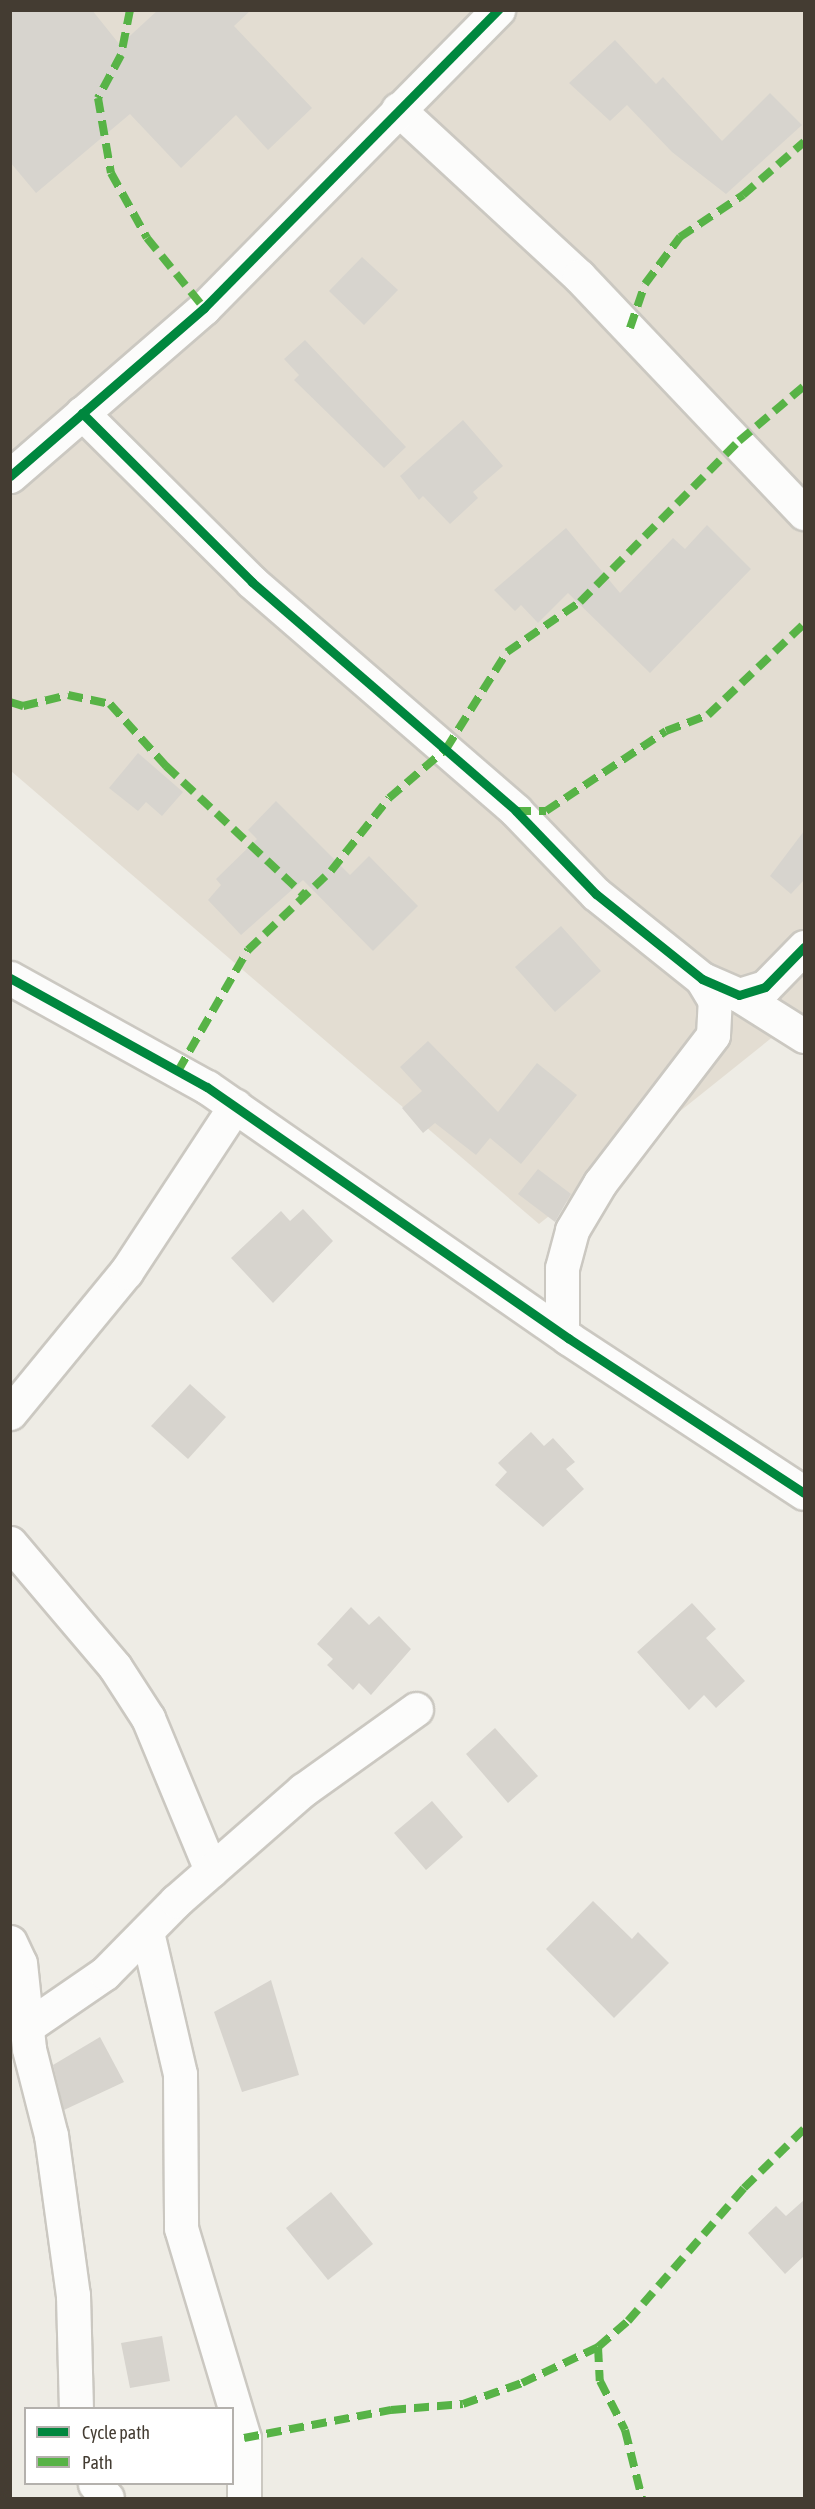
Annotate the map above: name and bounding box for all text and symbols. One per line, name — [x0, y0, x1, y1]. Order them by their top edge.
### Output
legend — [24, 2407, 234, 2485]
text: Cycle path — [82, 2422, 150, 2443]
text: Path — [82, 2452, 113, 2473]

